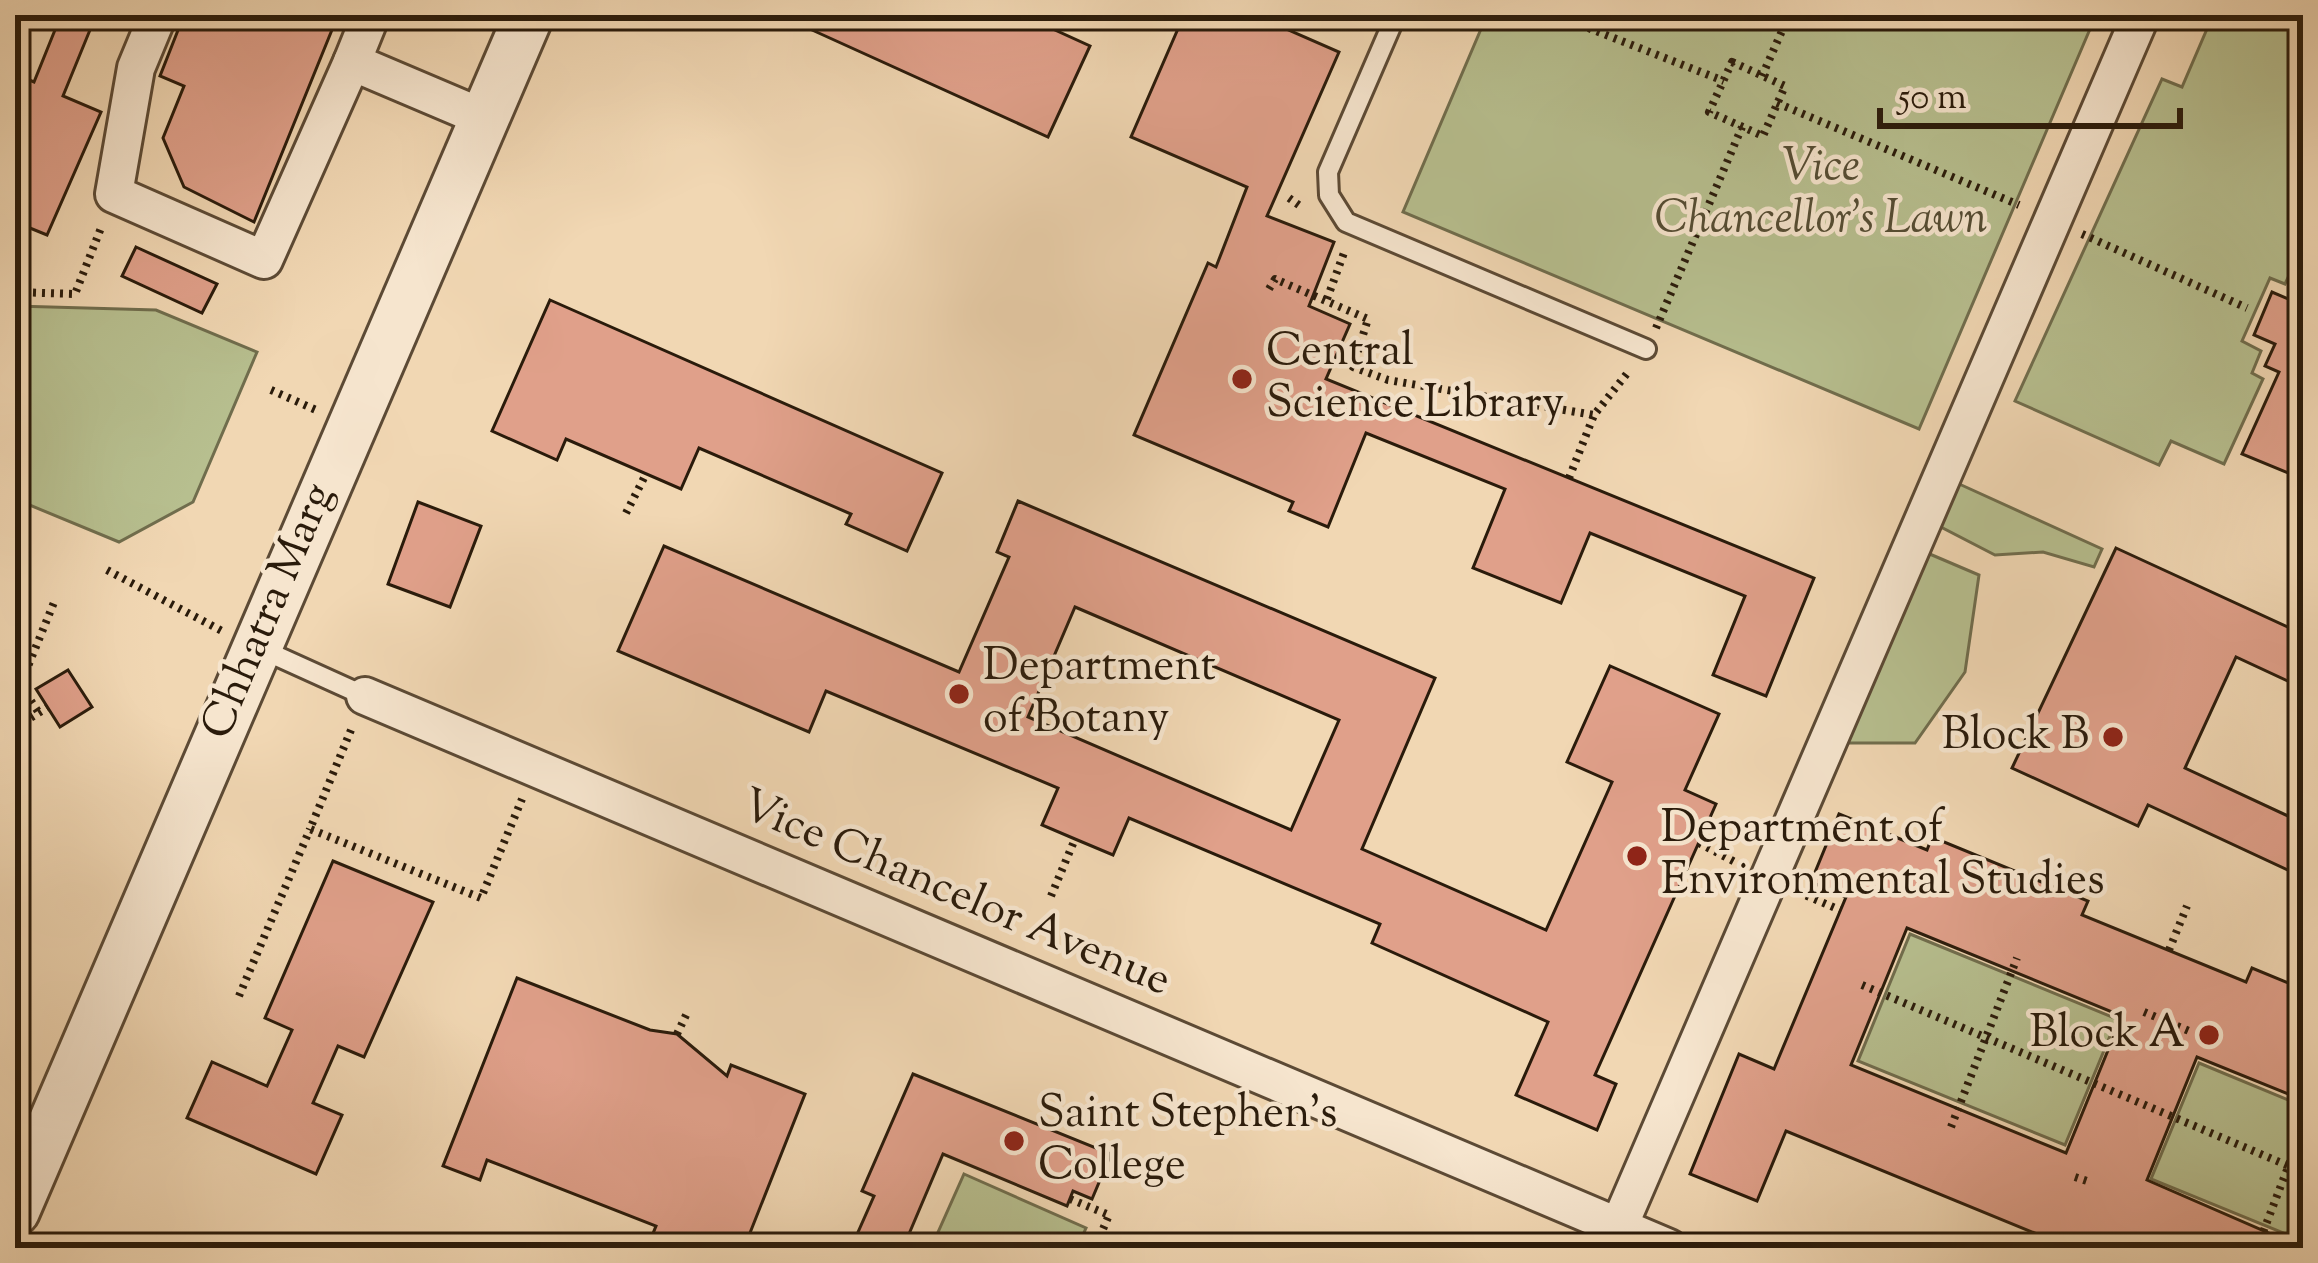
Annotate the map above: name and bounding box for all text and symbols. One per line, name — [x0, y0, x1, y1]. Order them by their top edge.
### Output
scale bar — [1880, 54, 2180, 128]
text: 50 m — [1896, 73, 1967, 125]
park label: Vice Chancellor's Lawn — [1655, 136, 1987, 253]
place label: Central Science Library — [1266, 321, 1564, 438]
marker: Central Science Library — [1229, 366, 1255, 392]
street label: Chhatra Marg — [187, 474, 353, 750]
place label: Department of Botany — [983, 636, 1216, 753]
marker: Department of Botany — [946, 681, 972, 707]
place label: Block B — [1942, 705, 2089, 770]
marker: Block B — [2100, 724, 2126, 750]
street label: Vice Chancelor Avenue — [730, 775, 1180, 1015]
place label: Department of Environmental Studies — [1661, 798, 2105, 915]
marker: Department of Environmental Studies — [1624, 843, 1650, 869]
place label: Block A — [2029, 1003, 2185, 1068]
marker: Block A — [2196, 1022, 2222, 1048]
place label: Saint Stephen's College — [1038, 1083, 1337, 1200]
marker: Saint Stephen's College — [1001, 1128, 1027, 1154]

